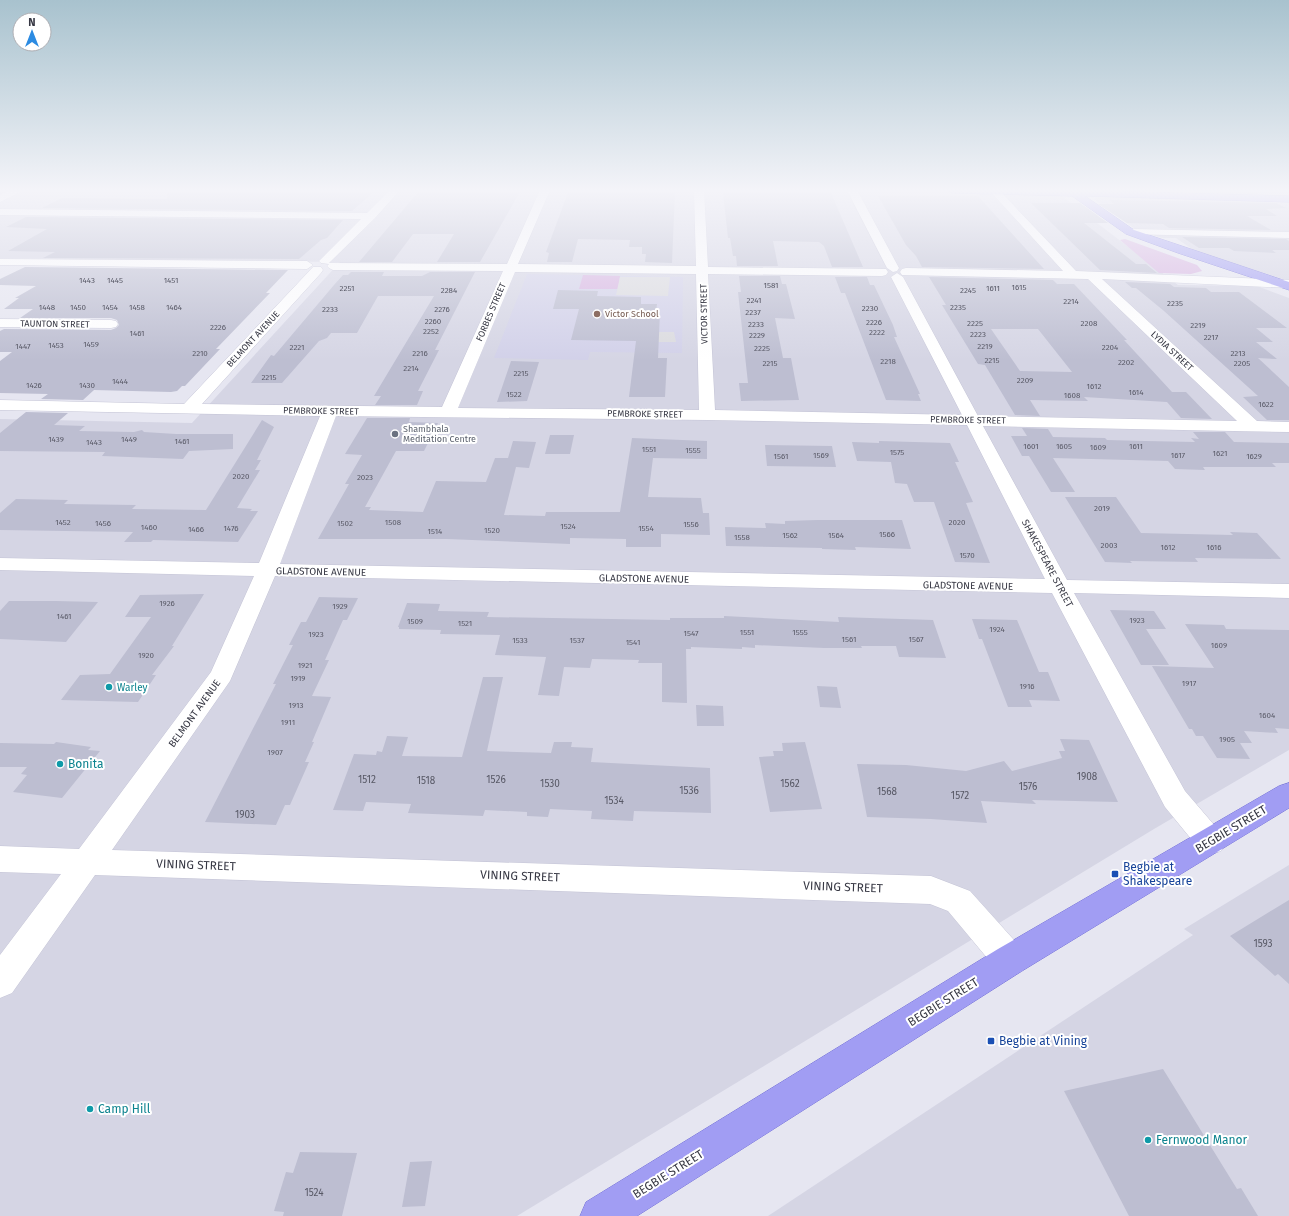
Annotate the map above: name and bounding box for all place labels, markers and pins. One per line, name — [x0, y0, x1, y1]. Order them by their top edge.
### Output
marker: Victor School — [592, 309, 602, 319]
place label: Victor School — [605, 309, 659, 319]
place label: Shambhala Meditation Centre — [403, 424, 476, 444]
marker: Shambhala Meditation Centre — [390, 429, 400, 439]
marker: Warley — [104, 682, 114, 692]
place label: Warley — [117, 682, 148, 694]
place label: Bonita — [68, 757, 104, 771]
marker: Bonita — [55, 759, 65, 769]
place label: Begbie at Shakespeare — [1123, 860, 1192, 888]
marker: Begbie at Shakespeare — [1110, 869, 1120, 879]
place label: Begbie at Vining — [999, 1034, 1088, 1048]
marker: Begbie at Vining — [986, 1036, 996, 1046]
place label: Camp Hill — [98, 1102, 151, 1116]
marker: Camp Hill — [85, 1104, 95, 1114]
place label: Fernwood Manor — [1156, 1133, 1248, 1147]
marker: Fernwood Manor — [1143, 1135, 1153, 1145]

